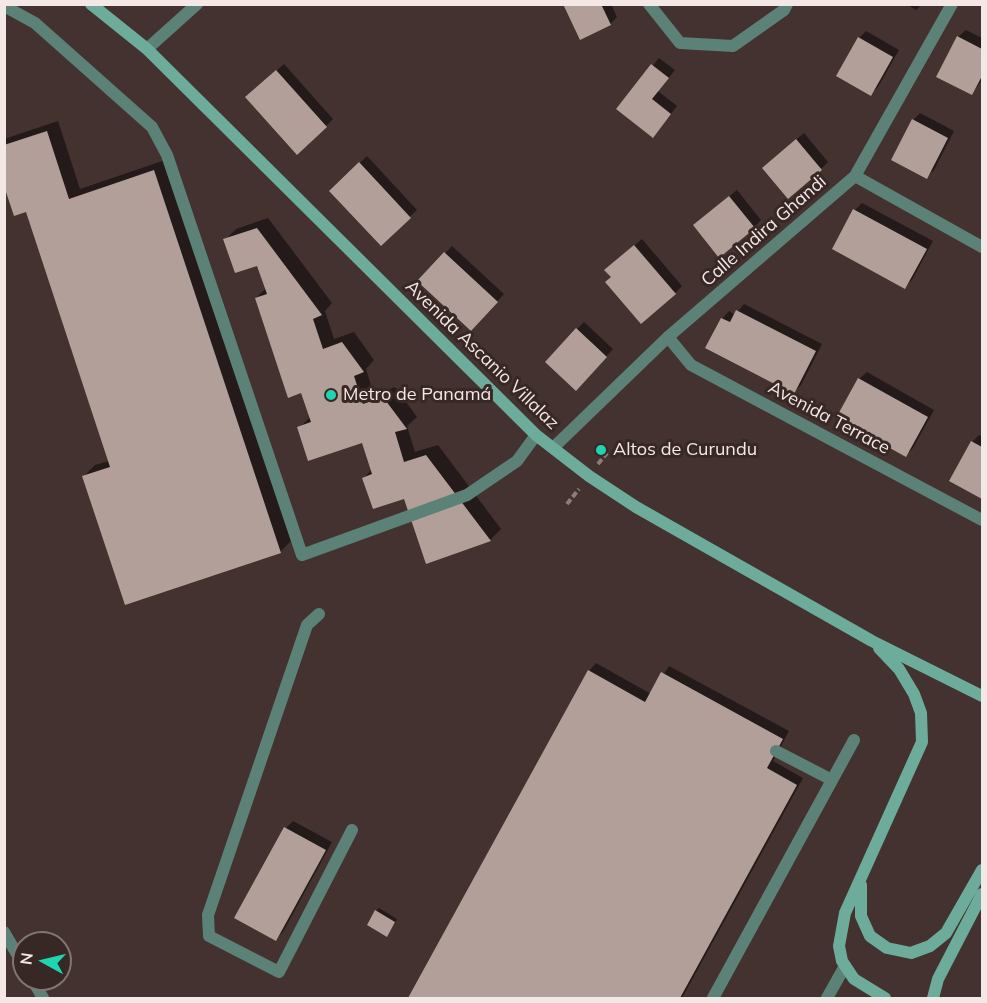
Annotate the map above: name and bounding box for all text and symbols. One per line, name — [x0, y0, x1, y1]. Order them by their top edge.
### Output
street label: Calle Indira Ghandi — [697, 171, 831, 291]
street label: Avenida Ascanio Villalaz — [401, 276, 563, 434]
street label: Avenida Terrace — [764, 377, 894, 459]
place label: Metro de Panamá — [343, 384, 491, 406]
marker: Metro de Panamá — [324, 388, 338, 402]
place label: Altos de Curundu — [613, 439, 757, 461]
marker: Altos de Curundu — [594, 443, 608, 457]
north arrow — [12, 931, 72, 991]
text: N — [15, 951, 37, 966]

